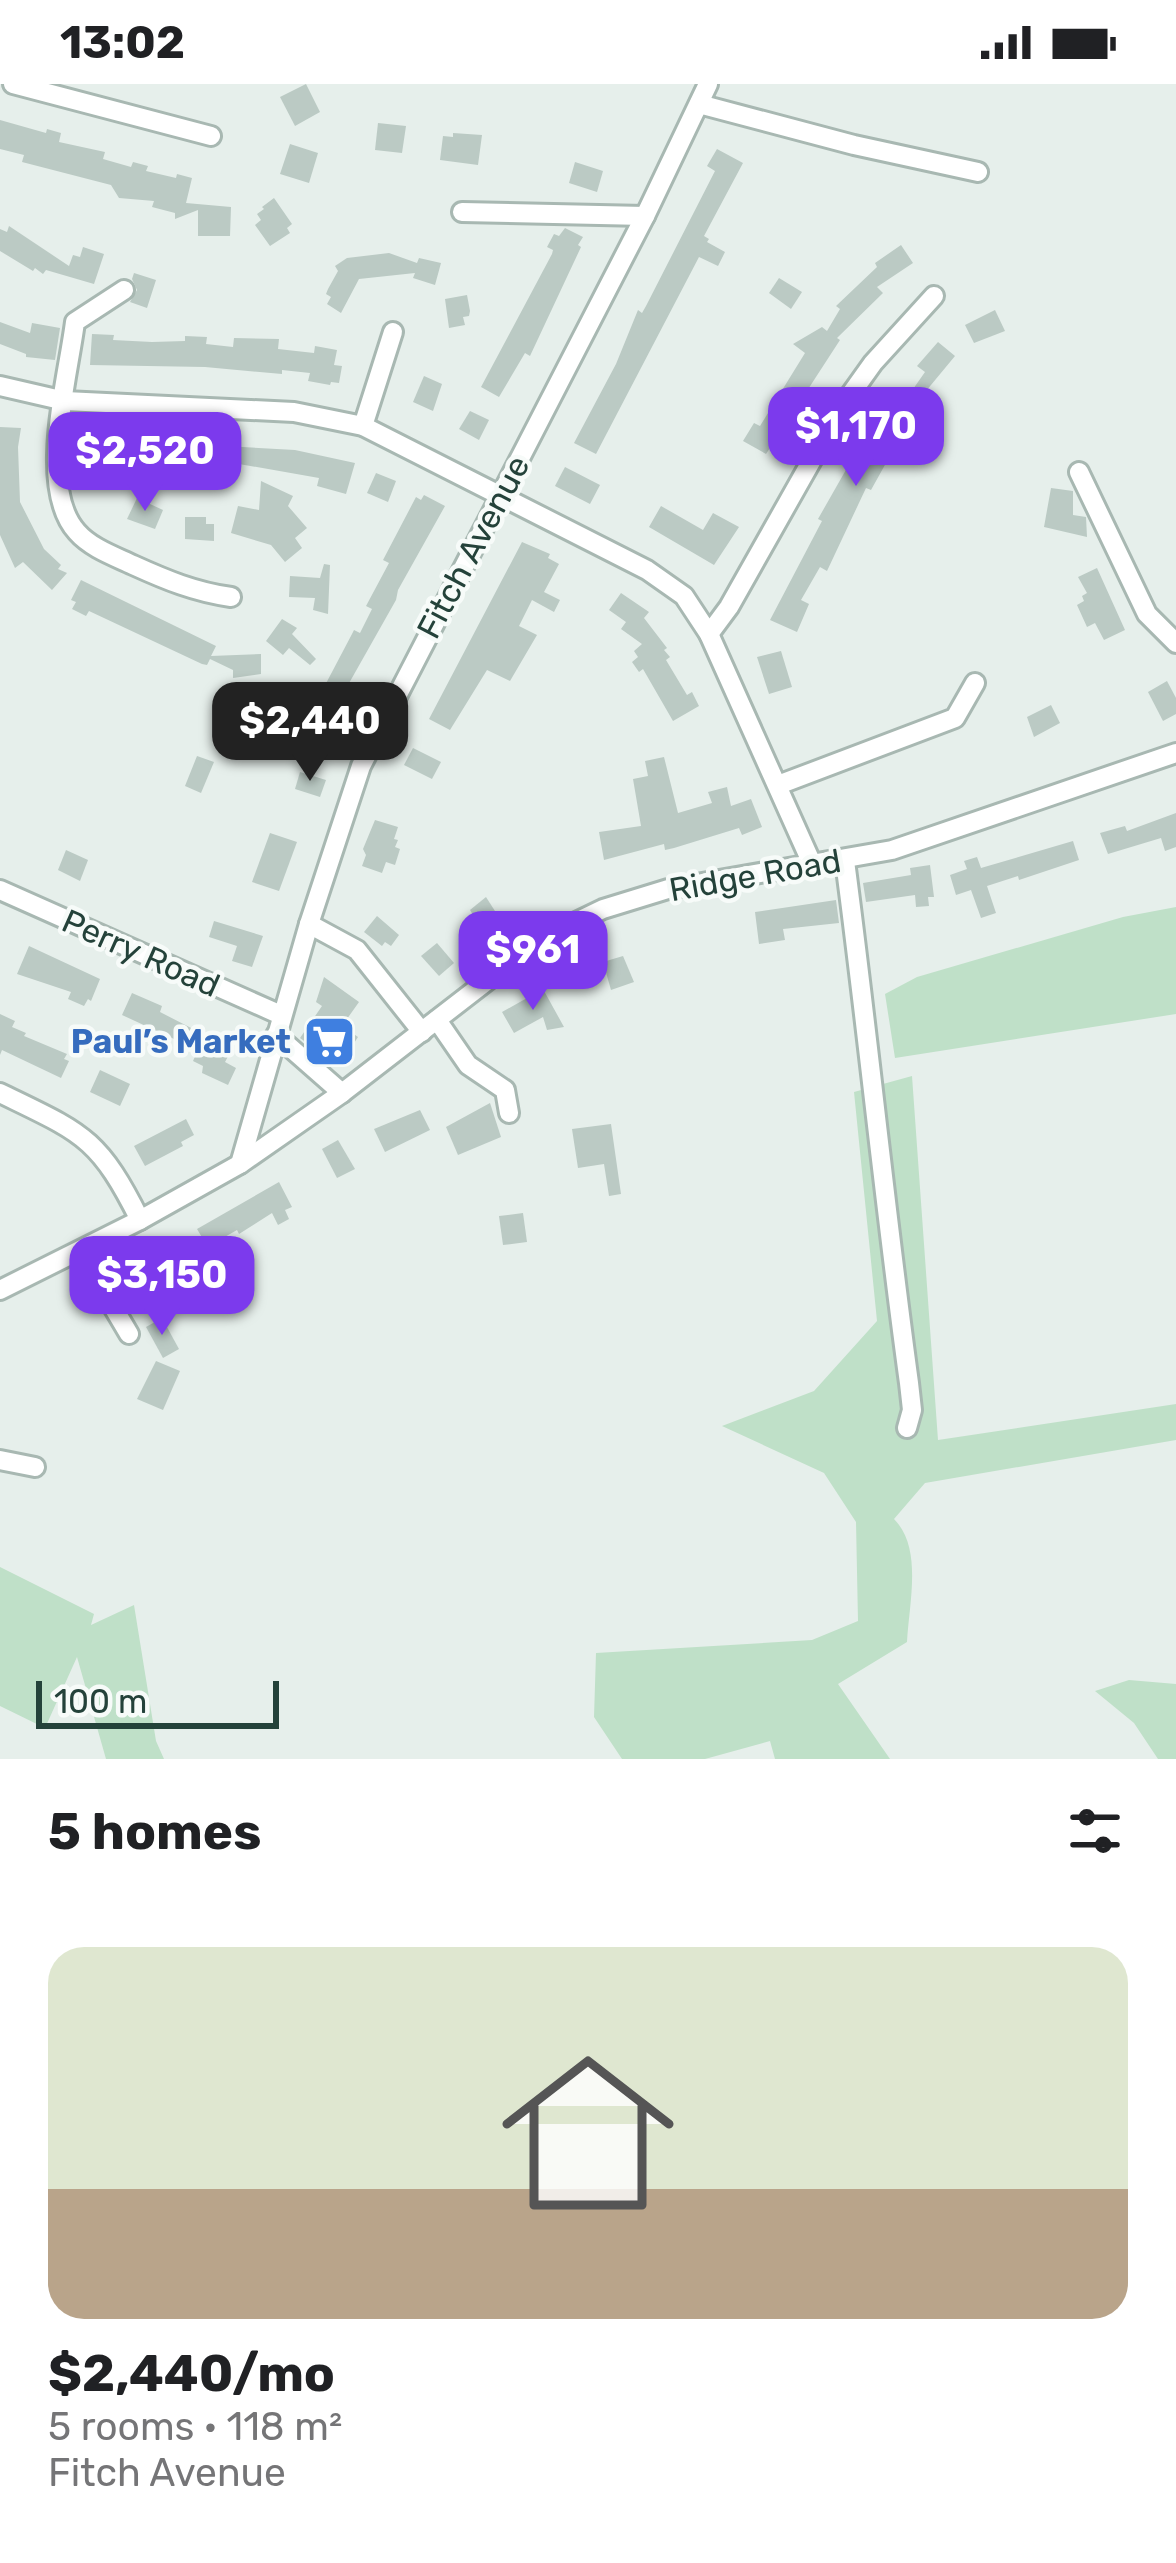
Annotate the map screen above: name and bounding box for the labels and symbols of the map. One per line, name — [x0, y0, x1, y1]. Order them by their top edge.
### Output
pin: $1,170 — [758, 387, 954, 489]
pin: $2,520 — [47, 412, 243, 514]
street label: Fitch Avenue — [409, 449, 537, 645]
pin: $2,440 — [212, 682, 408, 784]
street label: Ridge Road — [666, 841, 844, 909]
street label: Perry Road — [56, 901, 226, 1005]
pin: $961 — [462, 911, 604, 1013]
supermarket icon: Paul’s Market — [302, 1013, 358, 1069]
place label: Paul’s Market — [71, 1022, 291, 1061]
pin: $3,150 — [64, 1236, 260, 1338]
scale bar — [36, 1675, 279, 1728]

